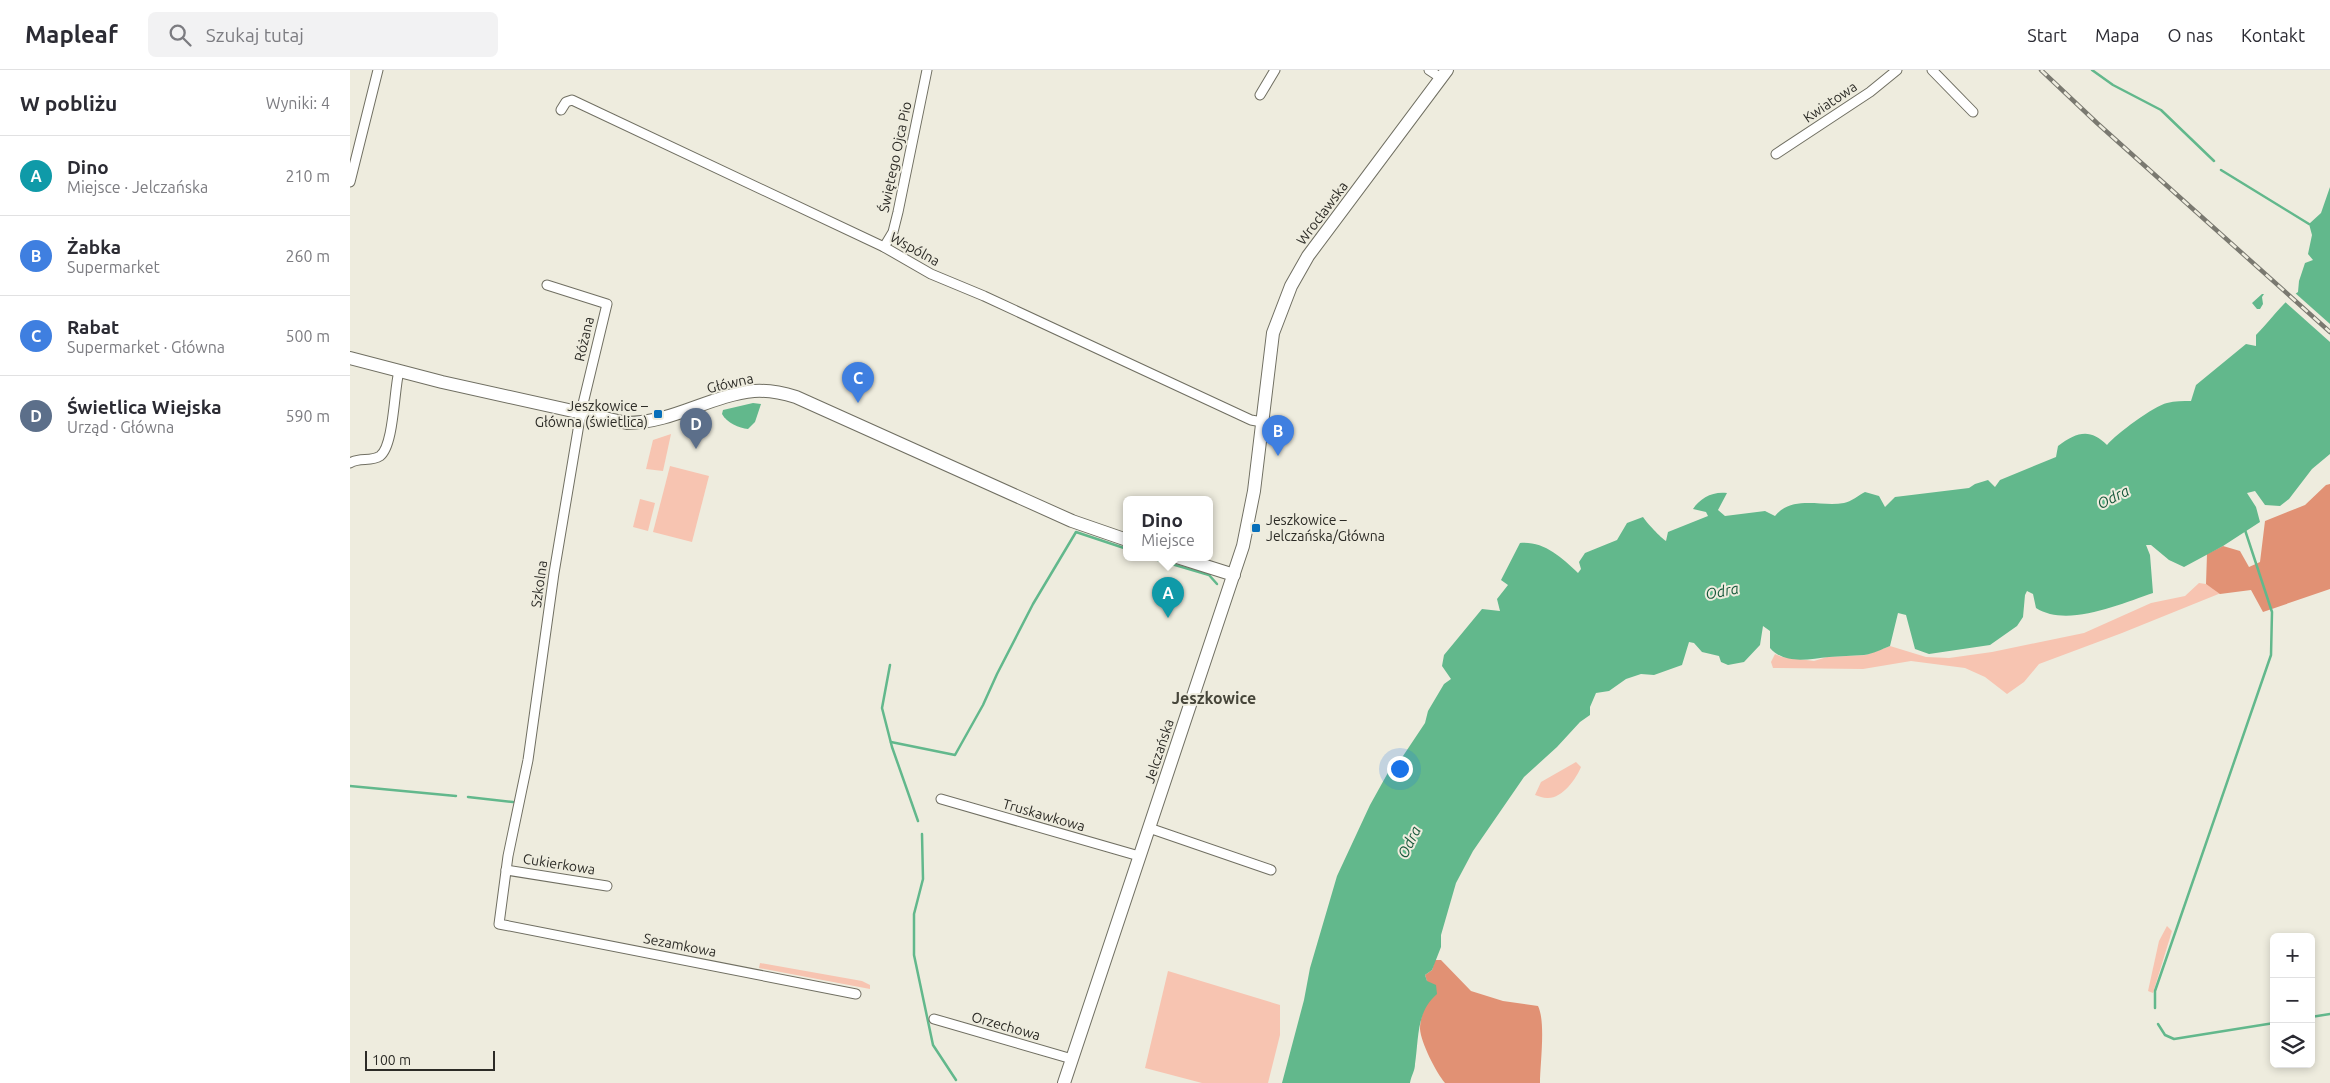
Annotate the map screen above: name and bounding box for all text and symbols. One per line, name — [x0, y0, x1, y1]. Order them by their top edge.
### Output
search box — [148, 12, 498, 57]
text: Mapleaf — [25, 21, 118, 48]
icon: search — [166, 21, 194, 49]
text: Szukaj tutaj — [206, 24, 304, 46]
text: Start — [2027, 25, 2067, 45]
text: Mapa — [2095, 25, 2140, 45]
text: O nas — [2168, 25, 2213, 45]
text: Kontakt — [2241, 25, 2305, 45]
street label: Kwiatowa — [1800, 78, 1860, 126]
text: W pobliżu — [20, 91, 117, 115]
text: Wyniki: 4 — [266, 94, 330, 112]
street label: Świętego Ojca Pio — [874, 100, 915, 214]
text: Dino — [67, 156, 109, 178]
text: A — [30, 167, 42, 185]
text: 210 m — [285, 167, 330, 185]
text: Miejsce · Jelczańska — [67, 178, 208, 196]
street label: Wrocławska — [1293, 178, 1351, 248]
street label: Wspólna — [887, 229, 943, 269]
text: Żabka — [67, 236, 121, 258]
text: B — [31, 247, 41, 265]
text: 260 m — [285, 247, 330, 265]
text: Supermarket — [67, 258, 160, 276]
street label: Różana — [571, 315, 597, 363]
text: Rabat — [67, 316, 119, 338]
text: C — [31, 327, 41, 345]
text: 500 m — [285, 327, 330, 345]
text: Supermarket · Główna — [67, 338, 225, 356]
pin: C — [842, 362, 874, 403]
street label: Główna — [705, 370, 755, 396]
text: Świetlica Wiejska — [67, 396, 222, 418]
place label: Jeszkowice – Główna (świetlica) — [535, 398, 648, 430]
text: D — [30, 407, 42, 425]
text: 590 m — [285, 407, 330, 425]
marker: Jeszkowice – Główna (świetlica) — [652, 408, 664, 420]
pin: D — [680, 408, 712, 449]
pin: B — [1262, 415, 1294, 456]
text: Urząd · Główna — [67, 418, 174, 436]
water label: Odra — [2094, 482, 2132, 512]
popup — [1123, 496, 1213, 561]
text: Dino — [1141, 509, 1183, 531]
place label: Jeszkowice – Jelczańska/Główna — [1266, 512, 1385, 544]
marker: Jeszkowice – Jelczańska/Główna — [1250, 522, 1262, 534]
text: Miejsce — [1141, 531, 1195, 549]
street label: Szkolna — [528, 559, 550, 609]
pin: A — [1152, 577, 1184, 618]
water label: Odra — [1704, 579, 1740, 603]
district label: Jeszkowice — [1172, 689, 1256, 707]
street label: Jelczańska — [1141, 717, 1177, 785]
your location — [1387, 756, 1413, 782]
street label: Truskawkowa — [1001, 796, 1087, 834]
water label: Odra — [1394, 823, 1424, 861]
street label: Cukierkowa — [522, 850, 596, 878]
street label: Sezamkowa — [642, 930, 718, 960]
map controls — [2270, 933, 2315, 1068]
button: + — [2270, 933, 2315, 978]
button: − — [2270, 978, 2315, 1023]
street label: Orzechowa — [970, 1009, 1042, 1043]
button: layers — [2270, 1023, 2315, 1068]
scale bar — [365, 1048, 495, 1071]
text: 100 m — [372, 1052, 411, 1068]

